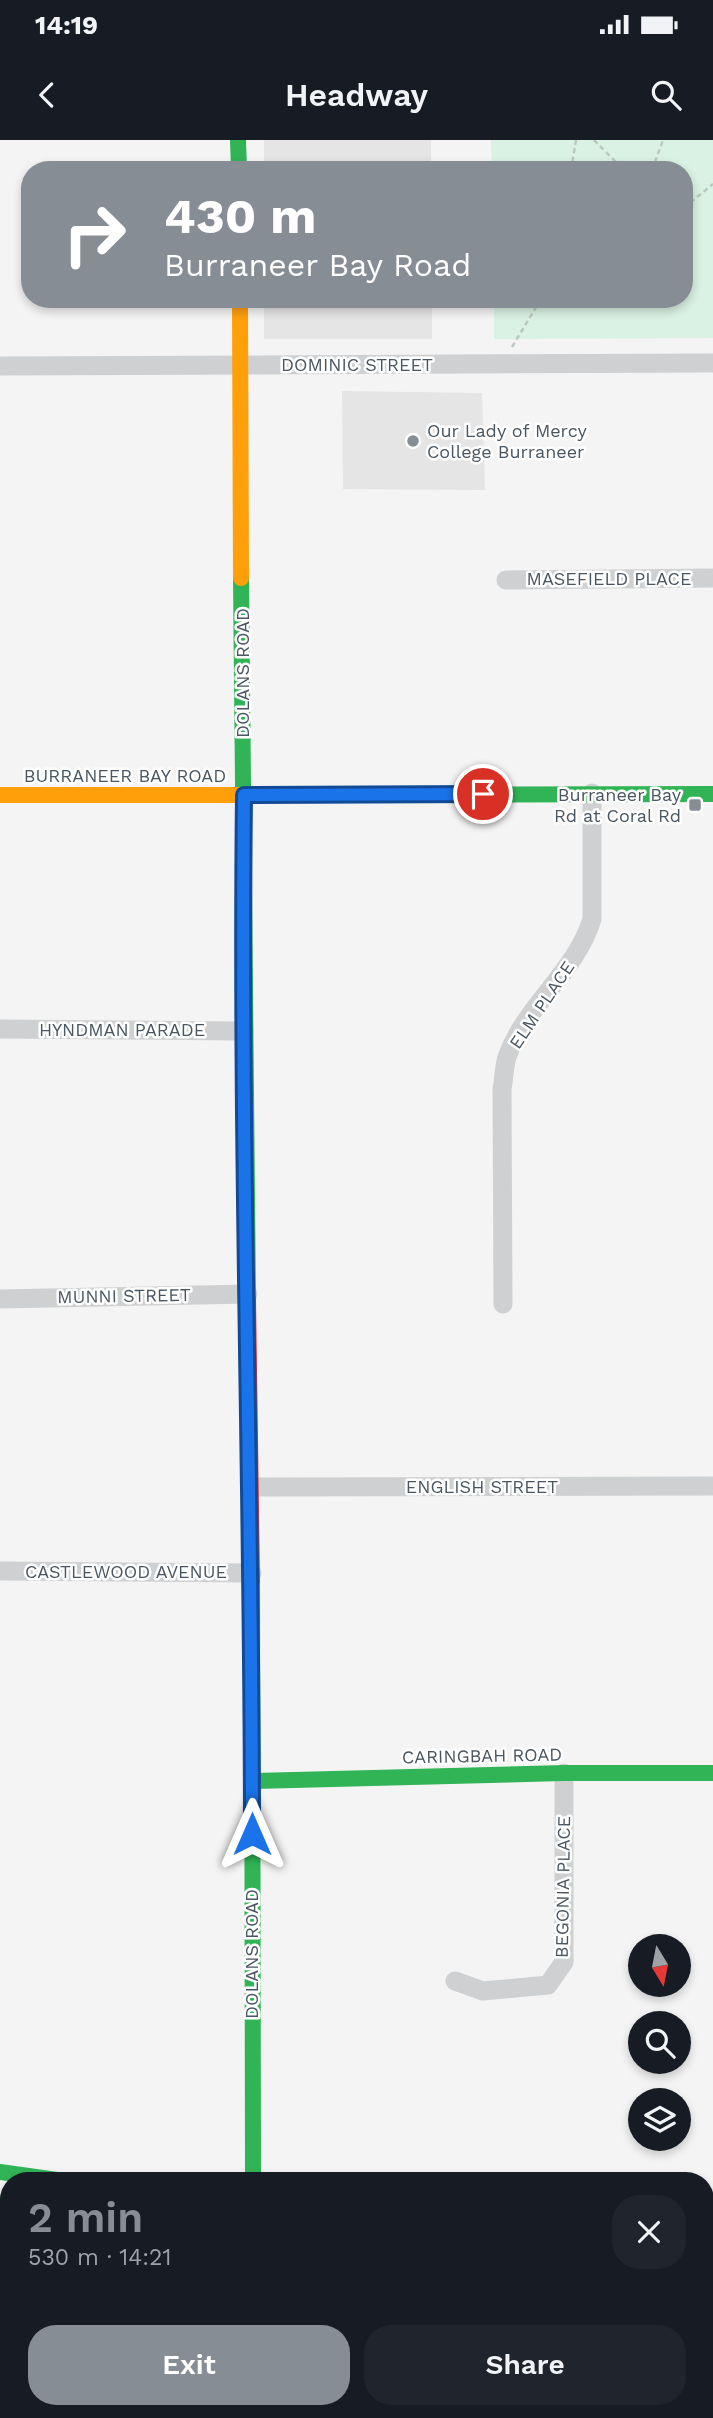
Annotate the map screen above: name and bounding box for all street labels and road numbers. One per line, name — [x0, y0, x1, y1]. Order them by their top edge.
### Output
street label: DOMINIC STREET — [281, 354, 433, 375]
street label: MASEFIELD PLACE — [527, 568, 691, 589]
street label: DOLANS ROAD — [232, 608, 253, 738]
street label: BURRANEER BAY ROAD — [24, 765, 226, 786]
street label: ELM PLACE — [505, 957, 578, 1052]
street label: HYNDMAN PARADE — [39, 1019, 205, 1040]
street label: MUNNI STREET — [57, 1284, 191, 1307]
street label: ENGLISH STREET — [406, 1476, 558, 1497]
street label: CASTLEWOOD AVENUE — [25, 1561, 227, 1582]
street label: CARINGBAH ROAD — [402, 1744, 562, 1767]
street label: BEGONIA PLACE — [551, 1816, 574, 1958]
street label: DOLANS ROAD — [241, 1889, 262, 2019]

